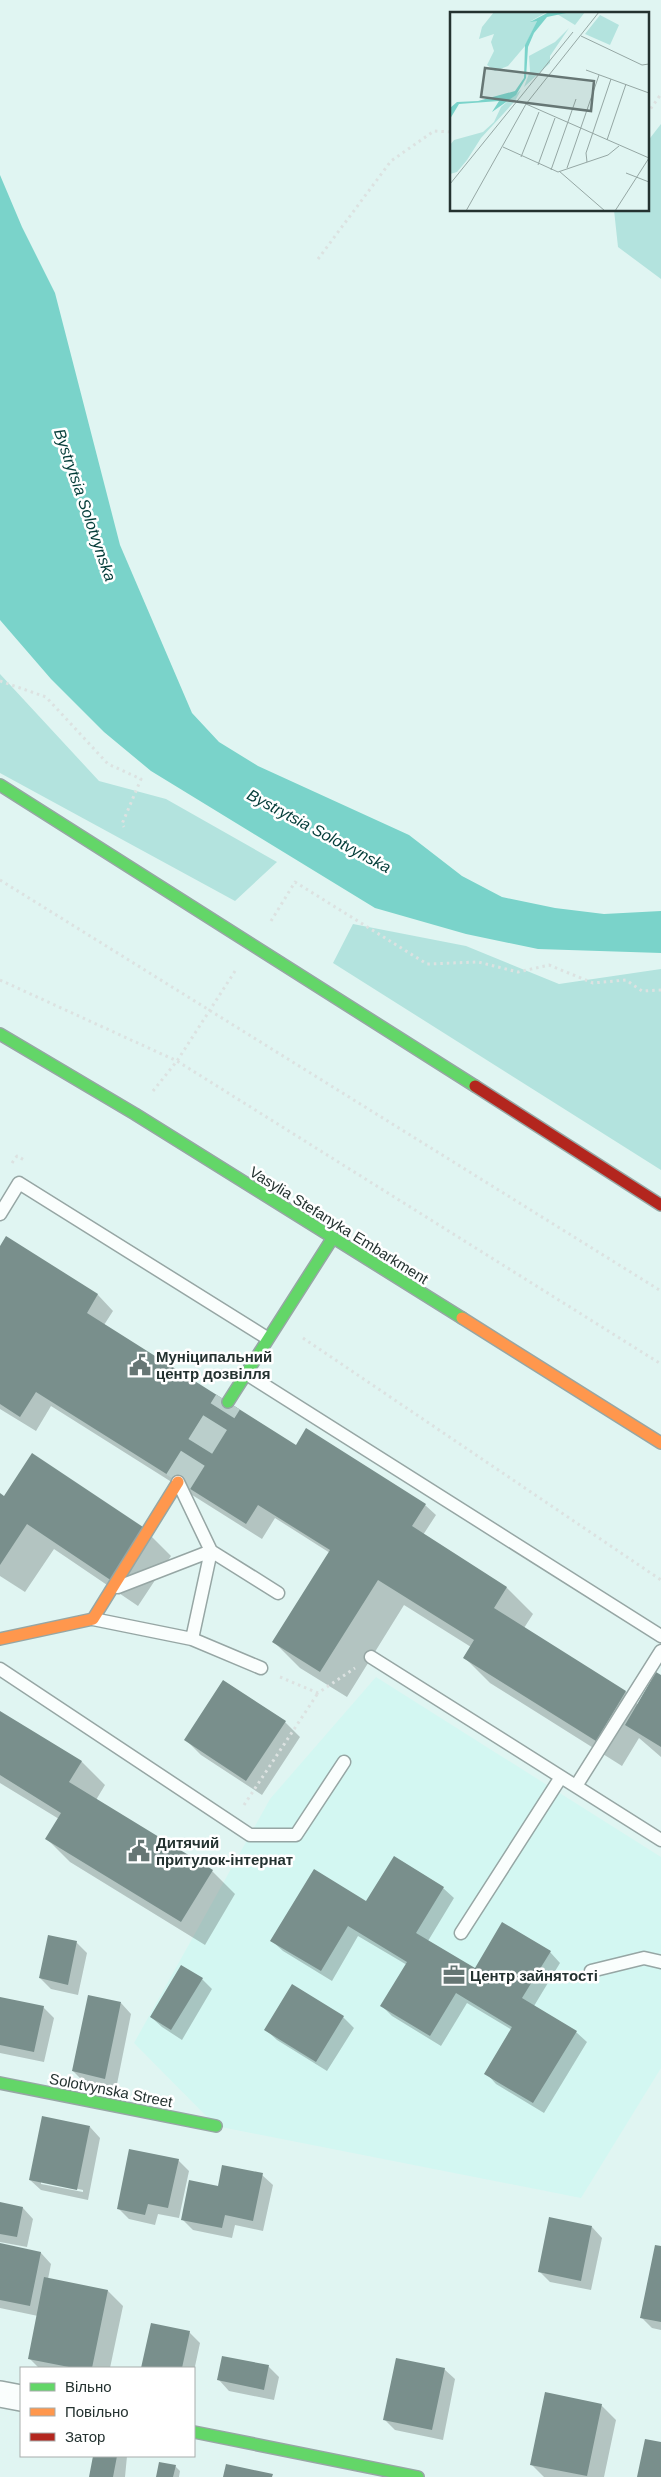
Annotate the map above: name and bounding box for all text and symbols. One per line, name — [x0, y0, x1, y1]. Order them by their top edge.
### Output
inset map — [450, 12, 648, 211]
water label: Bystrytsia Solotvynska — [51, 427, 119, 584]
water label: Bystrytsia Solotvynska — [244, 786, 394, 876]
street label: Vasylia Stefanyka Embarkment — [247, 1163, 432, 1288]
place label: Муніципальний центр дозвілля — [156, 1348, 272, 1382]
public building icon: Муніципальний центр дозвілля — [127, 1352, 153, 1378]
place label: Дитячий притулок-інтернат — [156, 1834, 293, 1868]
public building icon: Дитячий притулок-інтернат — [126, 1838, 152, 1864]
office icon: Центр зайнятості — [441, 1962, 467, 1988]
place label: Центр зайнятості — [470, 1967, 598, 1984]
street label: Solotvynska Street — [48, 2070, 175, 2110]
legend — [20, 2367, 195, 2457]
text: Вільно — [65, 2378, 112, 2395]
text: Повільно — [65, 2403, 129, 2420]
text: Затор — [65, 2428, 105, 2445]

